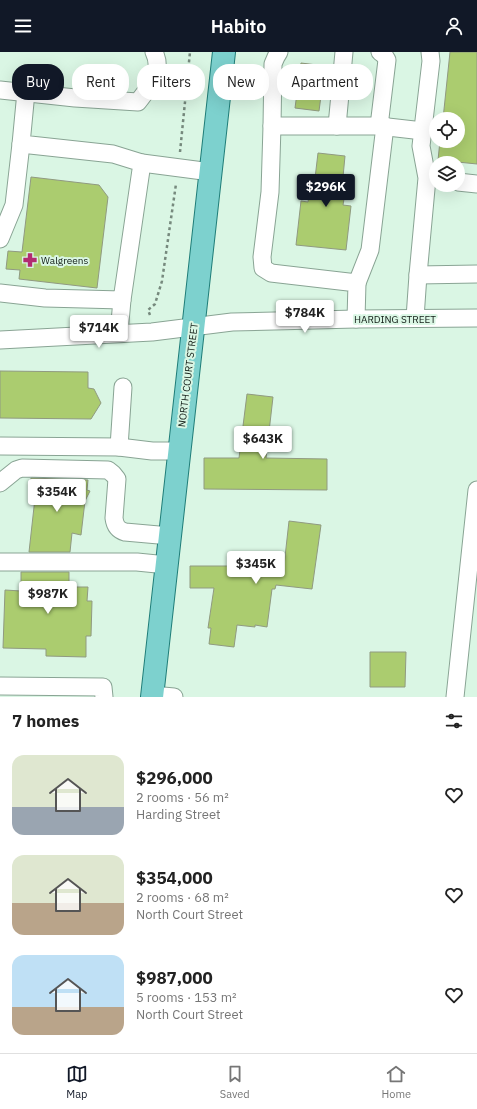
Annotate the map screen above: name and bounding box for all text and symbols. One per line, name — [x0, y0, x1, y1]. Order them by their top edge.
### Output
icon: menu — [12, 15, 34, 37]
text: Habito — [211, 15, 266, 38]
icon: person — [443, 15, 465, 37]
chip: Buy — [12, 64, 64, 100]
chip: Rent — [72, 64, 129, 100]
chip: Filters — [137, 64, 205, 100]
chip: New — [213, 64, 269, 100]
chip: Apartment — [277, 64, 373, 100]
map controls — [429, 112, 465, 192]
button: locate — [429, 112, 465, 148]
button: layers — [429, 156, 465, 192]
pin: $296K — [298, 174, 354, 208]
text: $296K — [306, 178, 346, 195]
pharmacy icon: Walgreens — [22, 252, 38, 268]
place label: Walgreens — [41, 254, 88, 267]
pin: $784K — [277, 300, 333, 334]
text: $784K — [285, 304, 325, 321]
street label: HARDING STREET — [354, 313, 436, 326]
pin: $714K — [71, 315, 127, 349]
text: $714K — [79, 319, 119, 336]
street label: NORTH COURT STREET — [175, 322, 201, 428]
pin: $643K — [235, 426, 291, 460]
text: $643K — [243, 430, 283, 447]
pin: $354K — [29, 479, 85, 513]
text: $354K — [37, 483, 77, 500]
pin: $345K — [228, 551, 284, 585]
text: $345K — [236, 555, 276, 572]
pin: $987K — [20, 581, 76, 615]
text: $987K — [28, 585, 68, 602]
text: 7 homes — [12, 710, 79, 732]
icon: filters — [443, 710, 465, 732]
text: $296,000 — [136, 767, 213, 789]
icon: home — [44, 771, 92, 819]
icon: heart — [443, 784, 465, 806]
text: 2 rooms · 56 m² — [136, 789, 229, 806]
text: Harding Street — [136, 806, 221, 823]
text: $354,000 — [136, 867, 213, 889]
icon: home — [44, 871, 92, 919]
icon: heart — [443, 884, 465, 906]
text: 2 rooms · 68 m² — [136, 889, 229, 906]
text: North Court Street — [136, 906, 243, 923]
text: $987,000 — [136, 967, 213, 989]
icon: home — [44, 971, 92, 1019]
icon: heart — [443, 984, 465, 1006]
text: 5 rooms · 153 m² — [136, 989, 237, 1006]
text: North Court Street — [136, 1006, 243, 1023]
tab: Map — [66, 1063, 88, 1101]
tab: Saved — [220, 1063, 250, 1101]
tab: Home — [381, 1063, 411, 1101]

